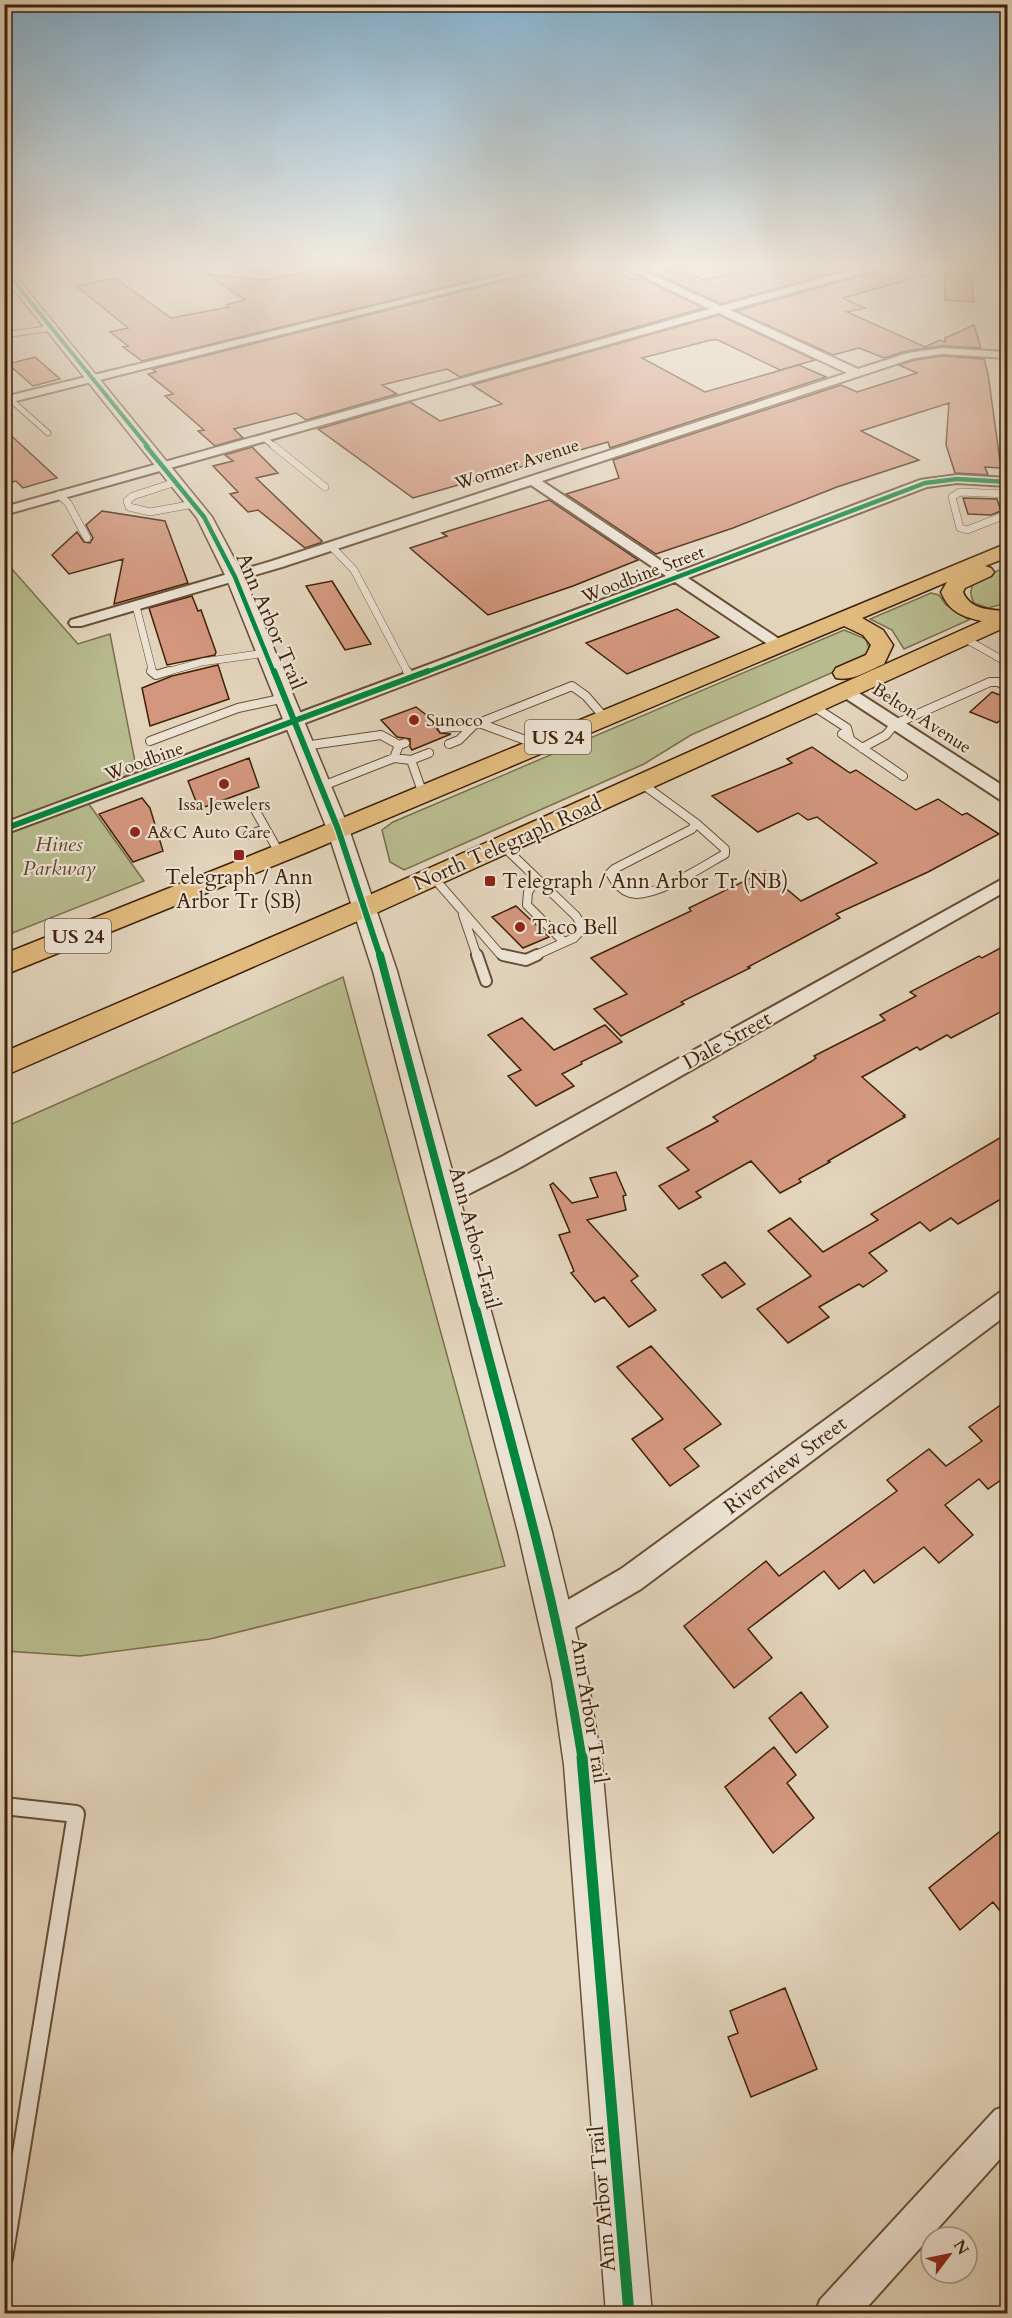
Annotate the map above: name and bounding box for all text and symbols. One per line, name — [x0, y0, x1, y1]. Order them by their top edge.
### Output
street label: Wormer Avenue — [451, 433, 583, 497]
street label: Woodbine Street — [577, 539, 709, 610]
street label: Ann Arbor Trail — [229, 548, 312, 694]
street label: Belton Avenue — [867, 677, 976, 760]
place label: Sunoco — [426, 708, 483, 733]
marker: Sunoco — [407, 713, 421, 727]
road number: US 24 — [525, 720, 591, 754]
street label: Woodbine — [100, 736, 187, 788]
marker: Issa Jewelers — [217, 777, 231, 791]
street label: North Telegraph Road — [408, 789, 606, 898]
place label: Issa Jewelers — [177, 792, 271, 817]
place label: A&C Auto Care — [147, 820, 271, 845]
marker: A&C Auto Care — [128, 825, 142, 839]
park label: Hines Parkway — [22, 830, 96, 883]
marker: Telegraph / Ann Arbor Tr (SB) — [232, 848, 246, 862]
place label: Telegraph / Ann Arbor Tr (SB) — [165, 863, 313, 916]
place label: Telegraph / Ann Arbor Tr (NB) — [502, 867, 788, 896]
marker: Telegraph / Ann Arbor Tr (NB) — [483, 874, 497, 888]
place label: Taco Bell — [532, 913, 618, 942]
road number: US 24 — [45, 919, 111, 953]
marker: Taco Bell — [513, 920, 527, 934]
street label: Dale Street — [678, 1004, 777, 1077]
street label: Ann Arbor Trail — [442, 1164, 507, 1313]
street label: Riverview Street — [718, 1409, 853, 1521]
street label: Ann Arbor Trail — [564, 1637, 615, 1786]
street label: Ann Arbor Trail — [582, 2125, 623, 2273]
north arrow — [919, 2225, 979, 2285]
text: N — [948, 2236, 974, 2259]

